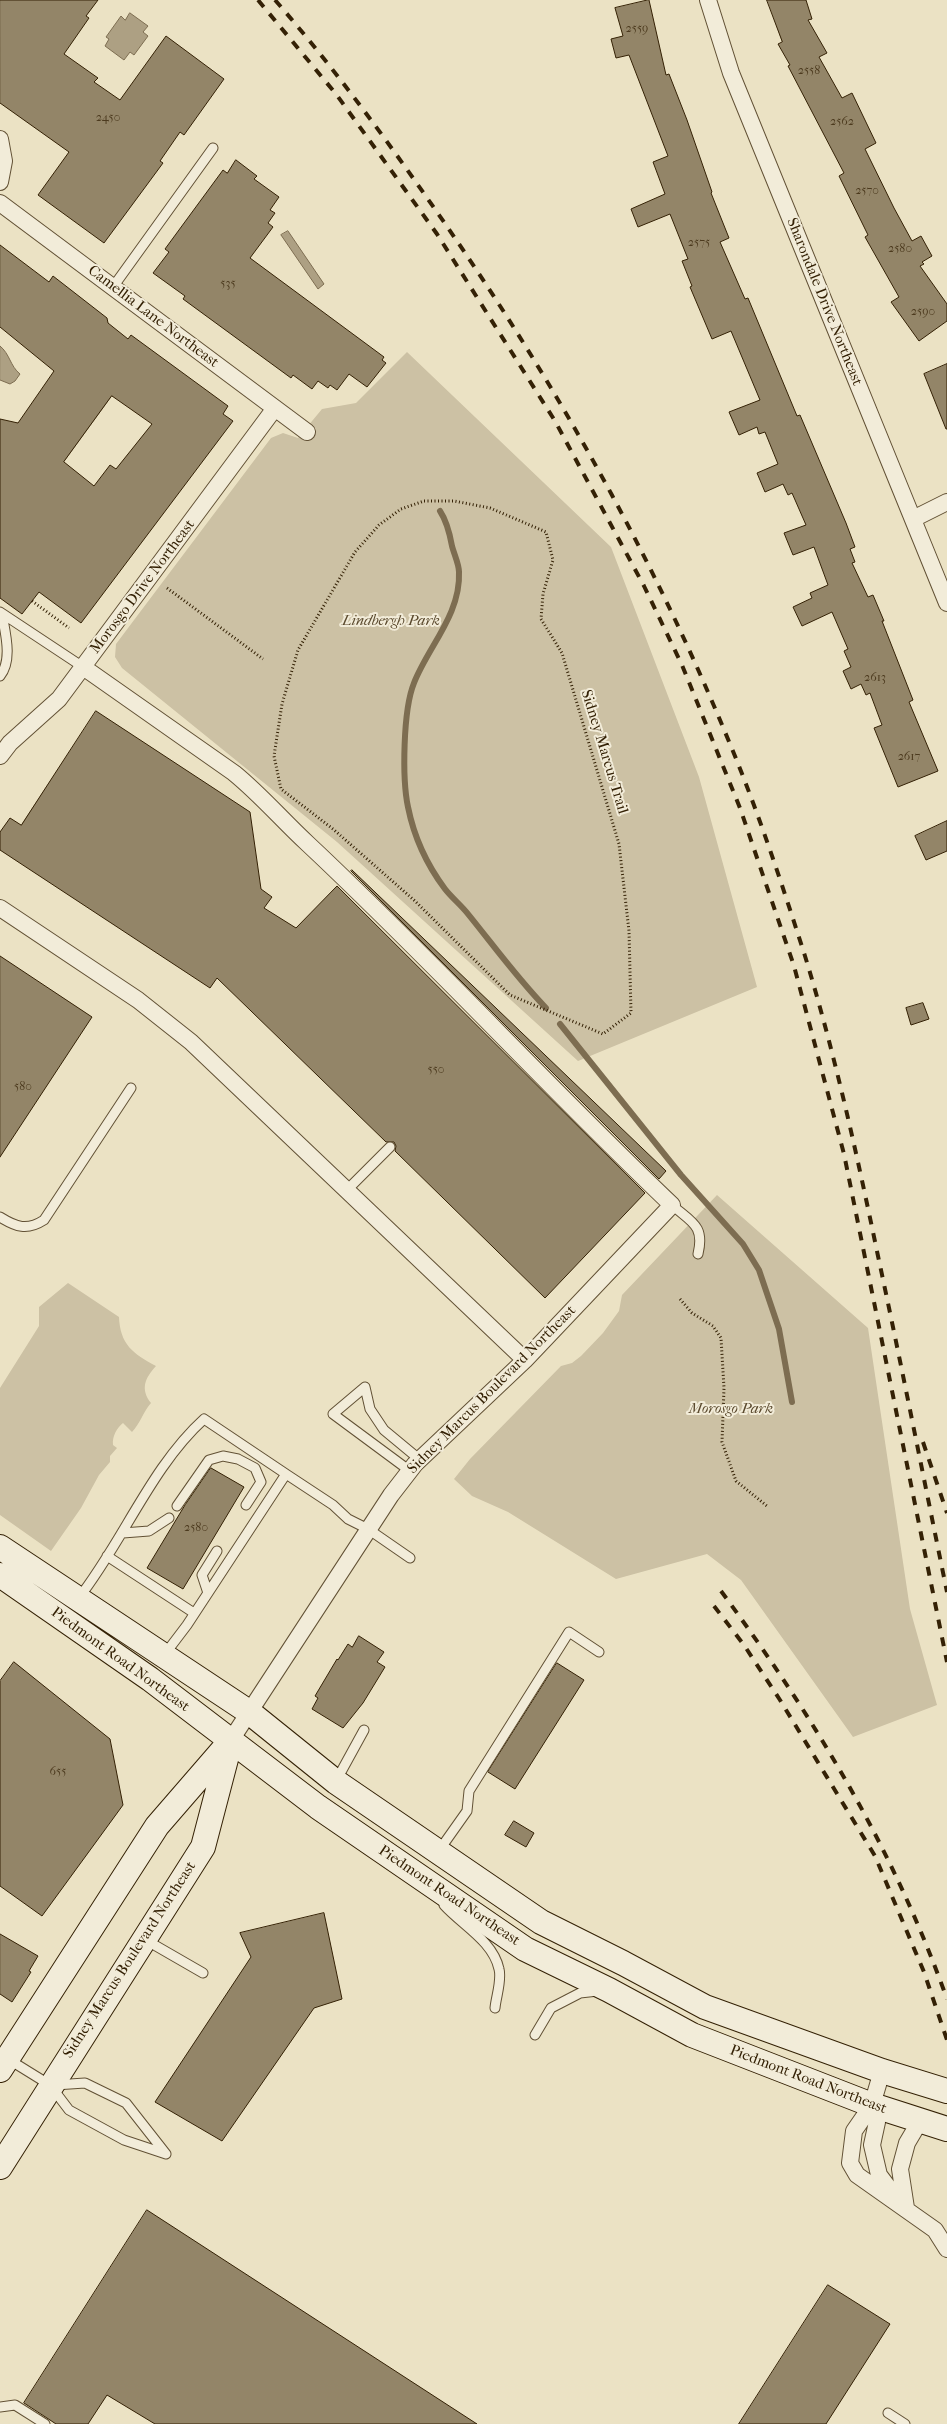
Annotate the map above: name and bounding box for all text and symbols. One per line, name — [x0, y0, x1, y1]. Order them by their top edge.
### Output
house number: 2559 — [626, 22, 648, 36]
house number: 2558 — [798, 64, 820, 78]
house number: 2450 — [96, 111, 120, 125]
house number: 2562 — [830, 115, 854, 129]
house number: 2570 — [855, 184, 879, 198]
street label: Sharondale Drive Northeast — [782, 216, 866, 388]
house number: 2575 — [688, 236, 710, 250]
house number: 2580 — [888, 242, 912, 256]
street label: Camellia Lane Northeast — [84, 262, 222, 372]
house number: 535 — [220, 277, 236, 291]
house number: 2590 — [911, 305, 935, 319]
street label: Morosgo Drive Northeast — [87, 516, 199, 658]
park label: Lindbergh Park — [342, 612, 440, 630]
house number: 2613 — [864, 671, 886, 685]
street label: Sidney Marcus Trail — [577, 688, 631, 816]
house number: 2617 — [898, 750, 920, 764]
house number: 550 — [428, 1063, 444, 1077]
house number: 580 — [14, 1080, 32, 1094]
street label: Sidney Marcus Boulevard Northeast — [404, 1302, 580, 1478]
park label: Morosgo Park — [689, 1400, 773, 1418]
house number: 2580 — [184, 1521, 208, 1535]
street label: Piedmont Road Northeast — [47, 1604, 193, 1716]
house number: 655 — [50, 1765, 66, 1779]
street label: Piedmont Road Northeast — [375, 1842, 523, 1950]
street label: Sidney Marcus Boulevard Northeast — [60, 1858, 200, 2062]
street label: Piedmont Road Northeast — [727, 2042, 889, 2118]

